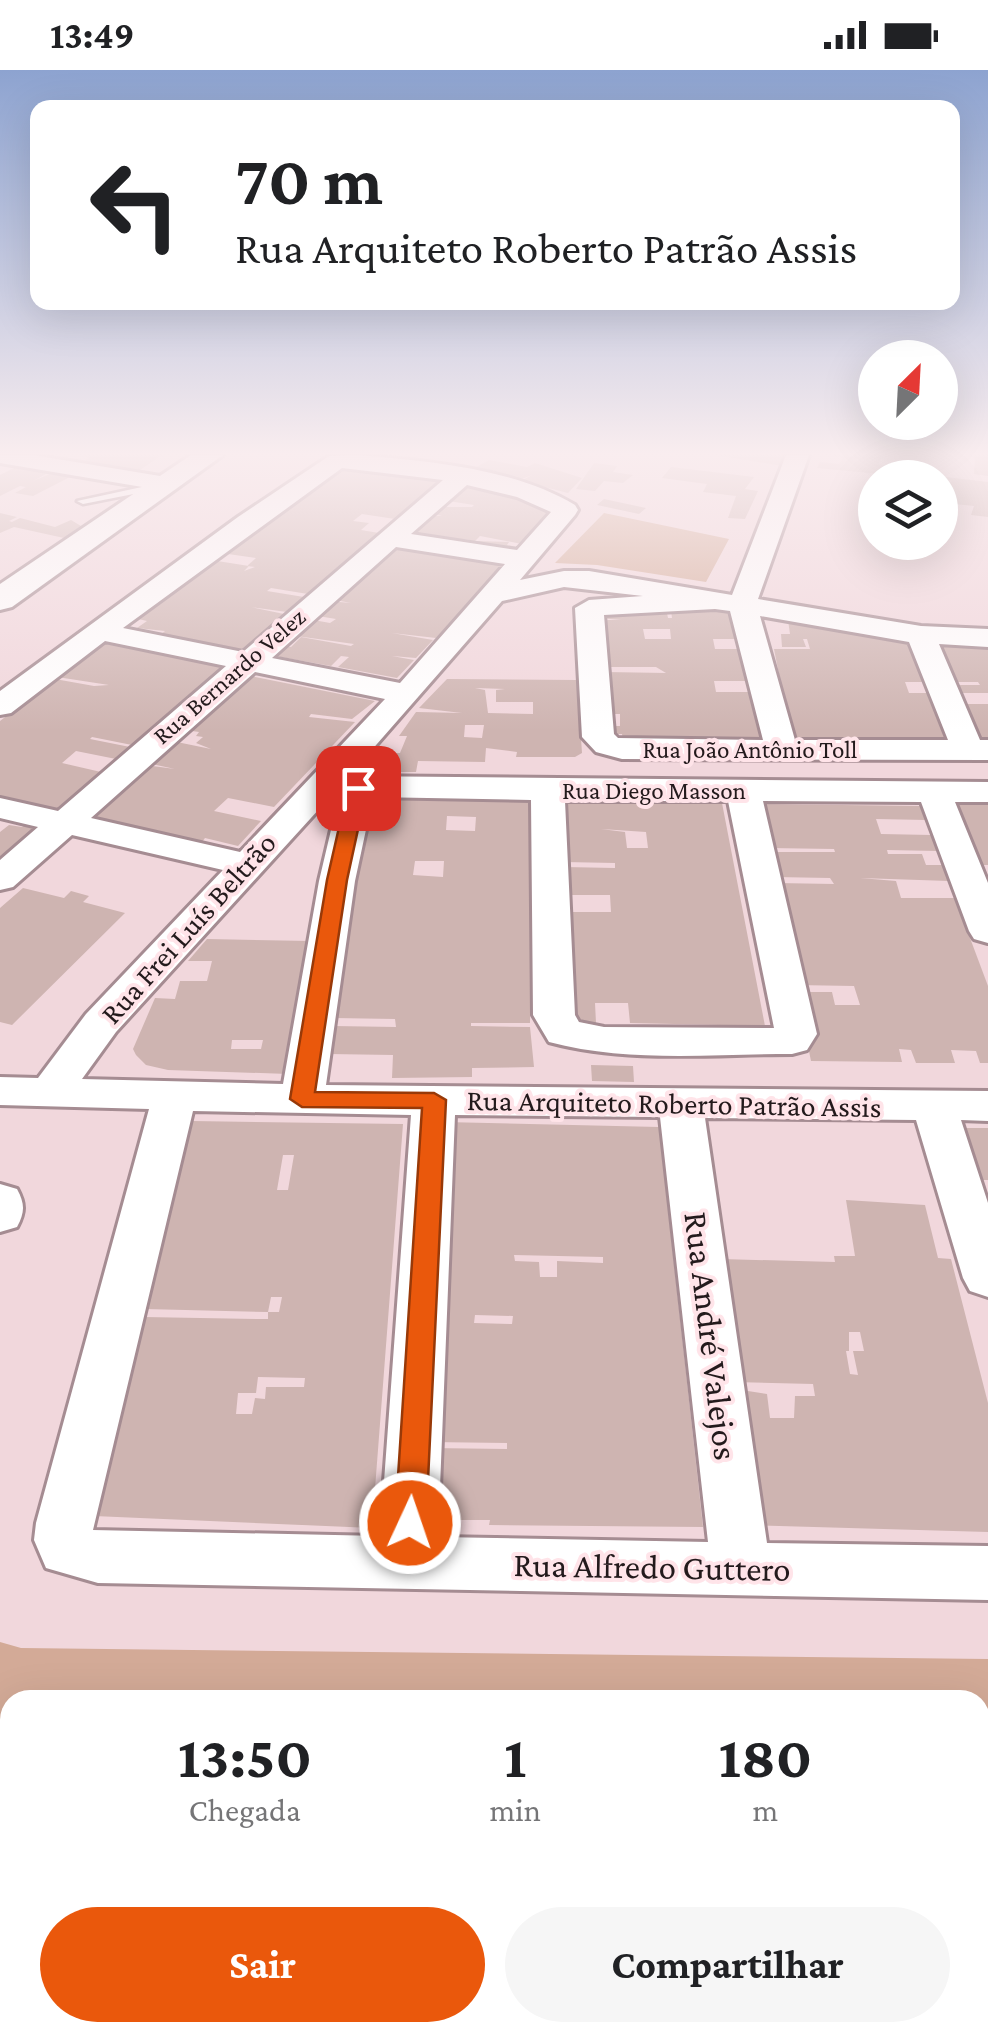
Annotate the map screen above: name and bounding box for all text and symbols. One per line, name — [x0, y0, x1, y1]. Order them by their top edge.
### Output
text: 13:49 — [50, 14, 134, 56]
icon: left — [70, 140, 200, 270]
text: 70 m — [235, 141, 383, 219]
text: Rua Arquiteto Roberto Patrão Assis — [235, 223, 857, 273]
north arrow — [858, 340, 958, 440]
map controls — [858, 340, 958, 560]
button: layers — [858, 460, 958, 560]
street label: Rua Bernardo Velez — [147, 603, 311, 749]
street label: Rua João Antônio Toll — [643, 736, 857, 764]
pin — [316, 746, 401, 831]
icon: arrive — [331, 761, 386, 816]
street label: Rua Diego Masson — [562, 777, 746, 805]
street label: Rua Frei Luís Beltrão — [94, 826, 282, 1030]
street label: Rua Arquiteto Roberto Patrão Assis — [466, 1083, 882, 1124]
street label: Rua André Valejos — [676, 1210, 746, 1462]
position arrow — [358, 1471, 462, 1575]
street label: Rua Alfredo Guttero — [513, 1545, 791, 1589]
text: 13:50 — [178, 1723, 312, 1790]
text: 1 — [504, 1723, 526, 1790]
text: 180 — [719, 1723, 812, 1790]
text: Chegada — [189, 1792, 301, 1828]
text: min — [490, 1792, 541, 1828]
text: m — [753, 1792, 778, 1828]
button: Sair — [40, 1907, 485, 2022]
button: Compartilhar — [505, 1907, 950, 2022]

